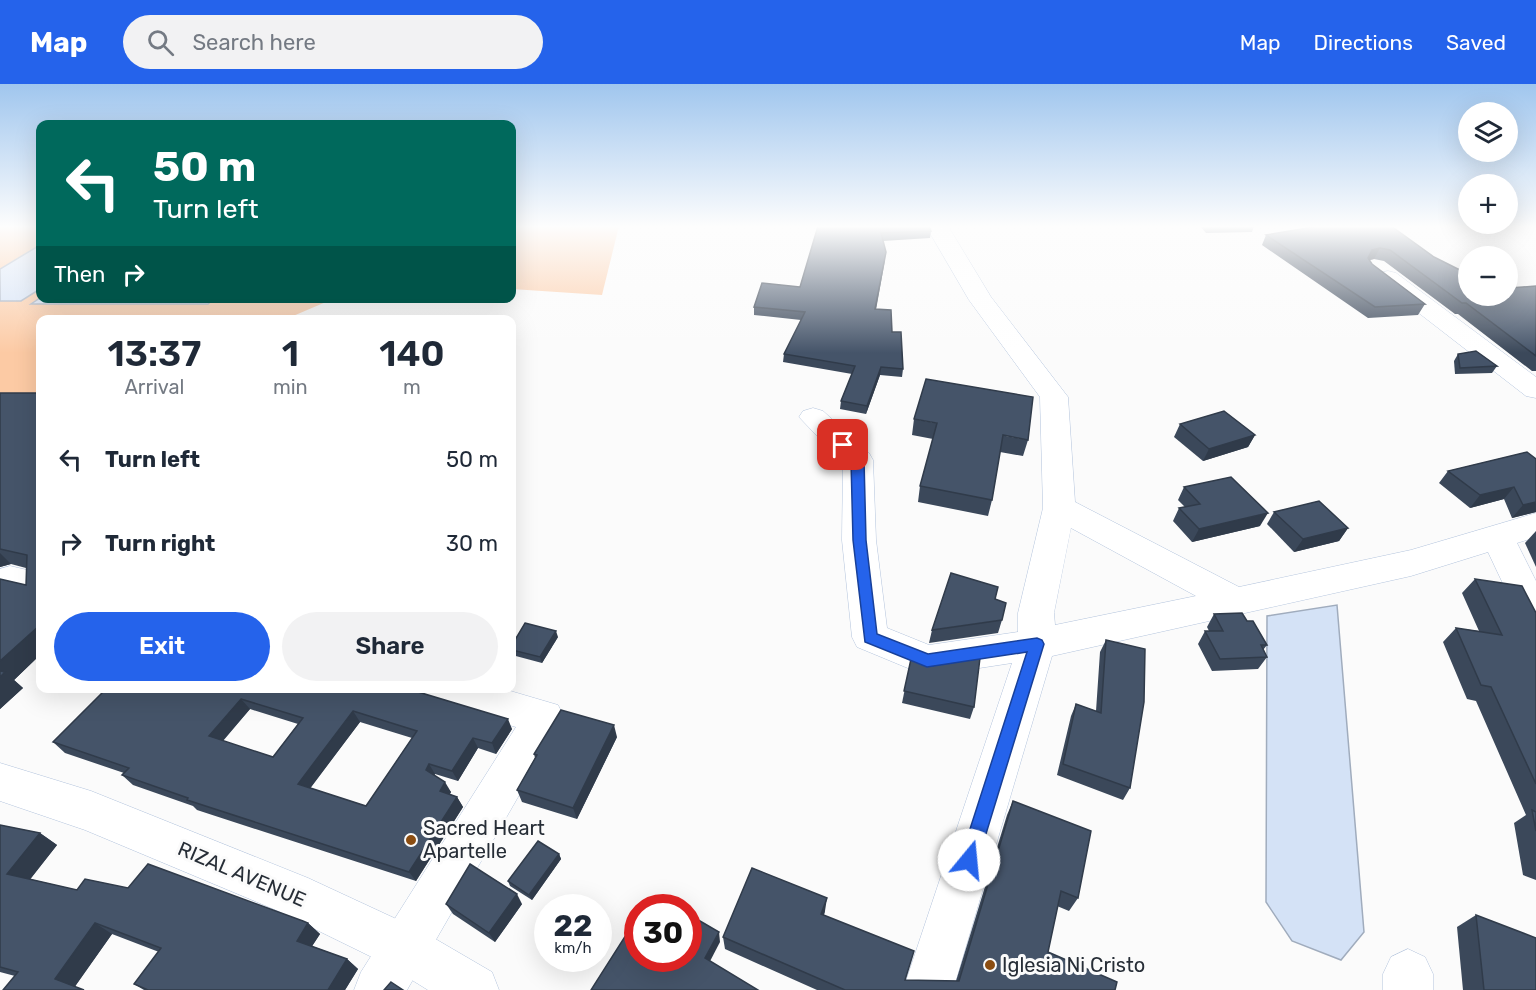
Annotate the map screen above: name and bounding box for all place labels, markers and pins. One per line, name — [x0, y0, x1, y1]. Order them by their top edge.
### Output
pin — [817, 419, 868, 470]
place label: Sacred Heart Apartelle — [423, 816, 545, 863]
marker: Sacred Heart Apartelle — [404, 833, 418, 847]
place label: Iglesia Ni Cristo — [1002, 953, 1145, 977]
marker: Iglesia Ni Cristo — [983, 958, 997, 972]

